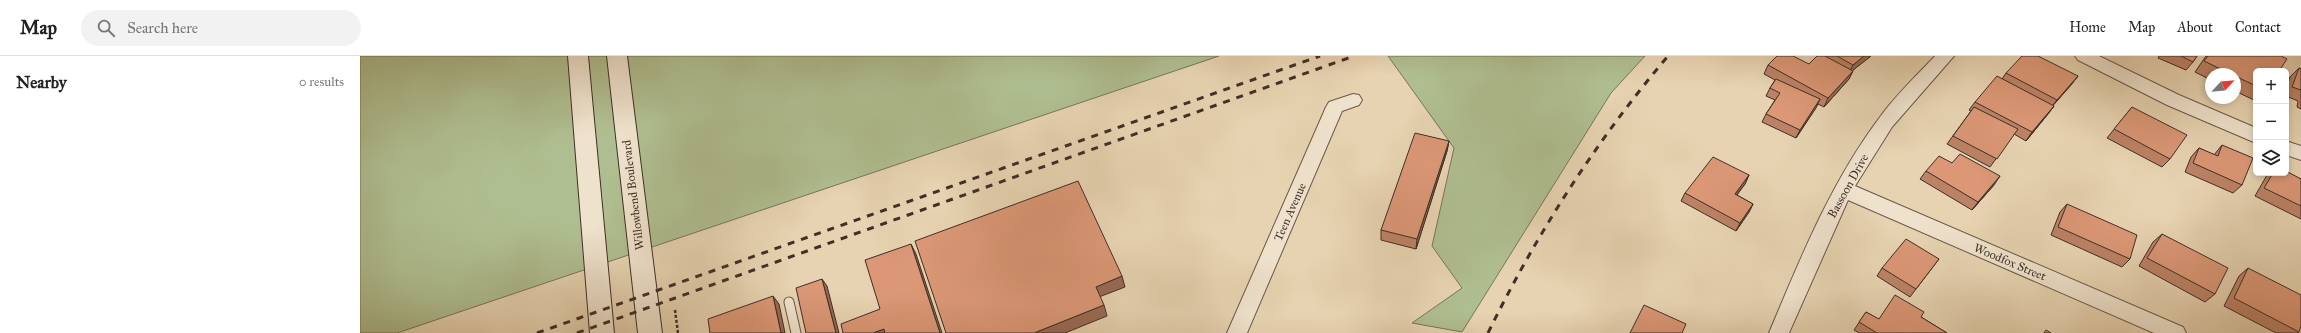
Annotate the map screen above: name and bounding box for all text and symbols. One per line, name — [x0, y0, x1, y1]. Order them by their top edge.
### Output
search box — [81, 10, 361, 46]
text: Map — [20, 16, 57, 39]
icon: search — [95, 17, 117, 39]
text: Search here — [127, 19, 198, 37]
text: Home — [2069, 19, 2106, 36]
text: Map — [2128, 19, 2155, 36]
text: About — [2177, 19, 2213, 36]
text: Contact — [2235, 19, 2281, 36]
north arrow — [2205, 68, 2241, 104]
map controls — [2253, 68, 2289, 176]
button: + — [2253, 68, 2289, 104]
text: Nearby — [16, 72, 67, 93]
text: 0 results — [299, 74, 344, 90]
button: − — [2253, 104, 2289, 140]
street label: Willowbend Boulevard — [619, 139, 647, 251]
button: layers — [2253, 140, 2289, 176]
street label: Bassoon Drive — [1825, 152, 1871, 220]
street label: Teen Avenue — [1271, 181, 1309, 243]
street label: Woodfox Street — [1972, 241, 2049, 284]

